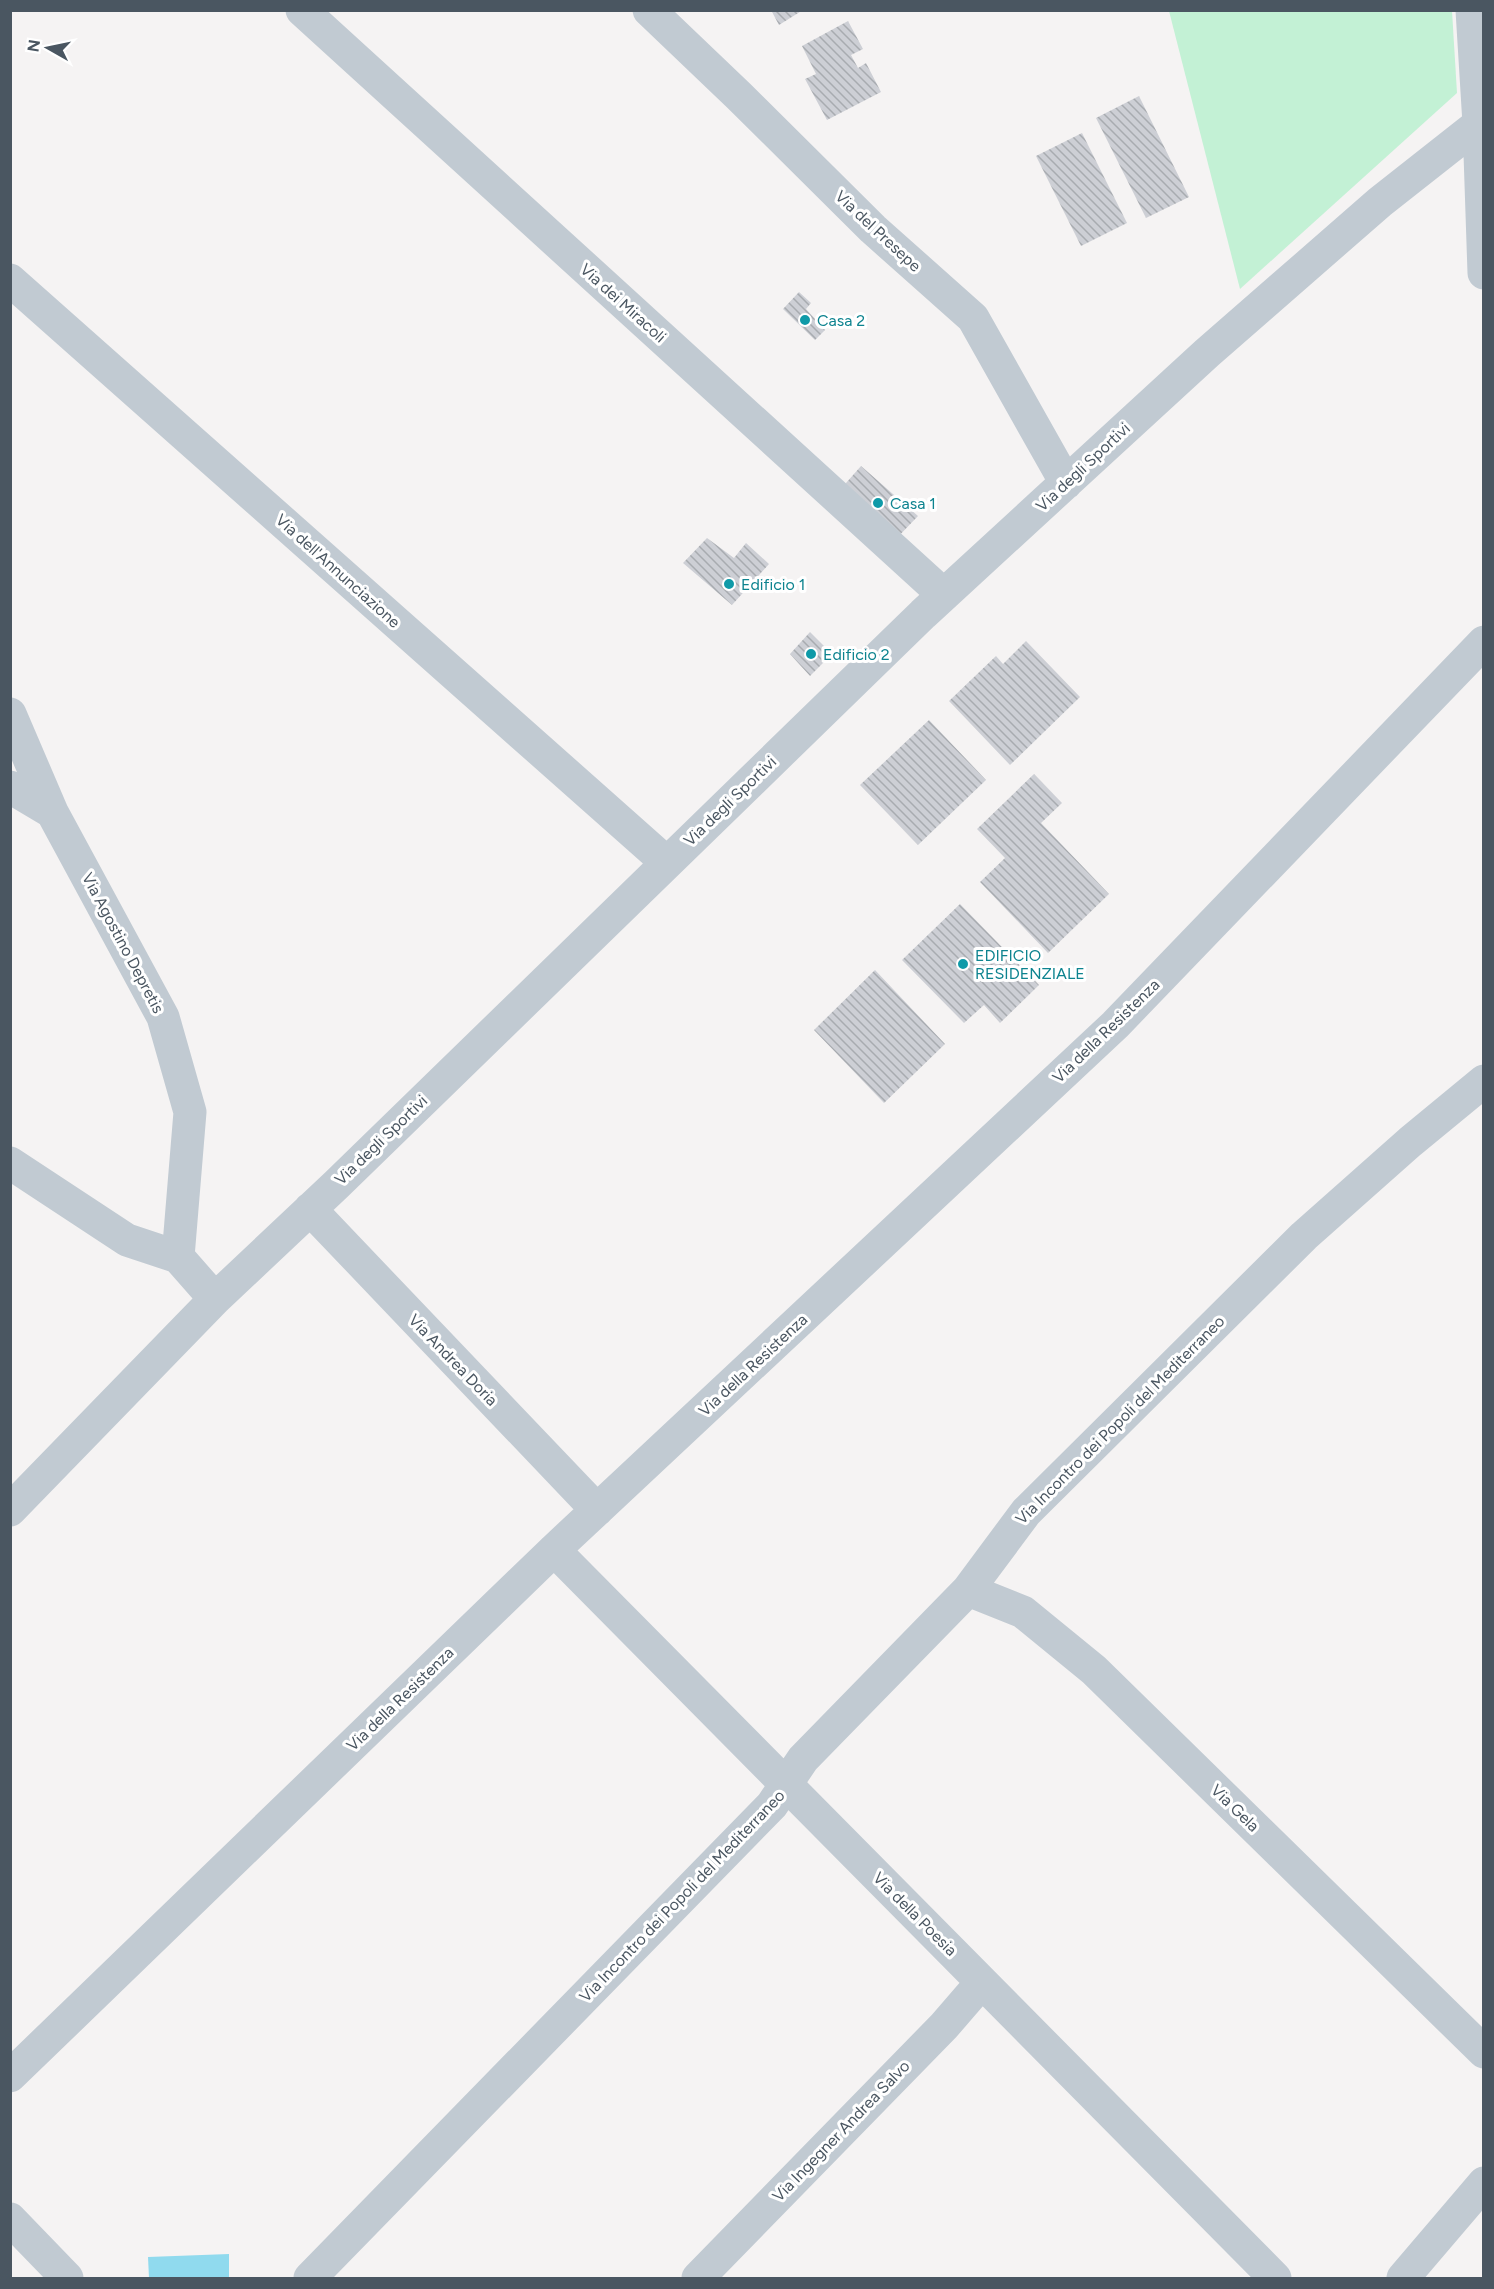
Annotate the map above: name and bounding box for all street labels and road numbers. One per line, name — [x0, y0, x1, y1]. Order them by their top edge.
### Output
street label: Via del Presepe — [831, 186, 925, 276]
street label: Via dei Miracoli — [576, 260, 670, 346]
street label: Via degli Sportivi — [1032, 419, 1134, 515]
street label: Via dell'Annunciazione — [272, 510, 404, 632]
street label: Via degli Sportivi — [680, 752, 780, 850]
street label: Via Agostino Depretis — [78, 870, 168, 1016]
street label: Via della Resistenza — [1049, 975, 1163, 1087]
street label: Via degli Sportivi — [331, 1091, 431, 1189]
street label: Via Andrea Doria — [405, 1310, 501, 1410]
street label: Via della Resistenza — [695, 1310, 811, 1420]
street label: Via Incontro dei Popoli del Mediterraneo — [1012, 1312, 1228, 1528]
street label: Via della Resistenza — [343, 1643, 457, 1755]
street label: Via Gela — [1207, 1781, 1263, 1835]
street label: Via Incontro dei Popoli del Mediterraneo — [575, 1786, 789, 2006]
street label: Via della Poesia — [869, 1868, 961, 1960]
street label: Via Ingegner Andrea Salvo — [769, 2056, 913, 2206]

